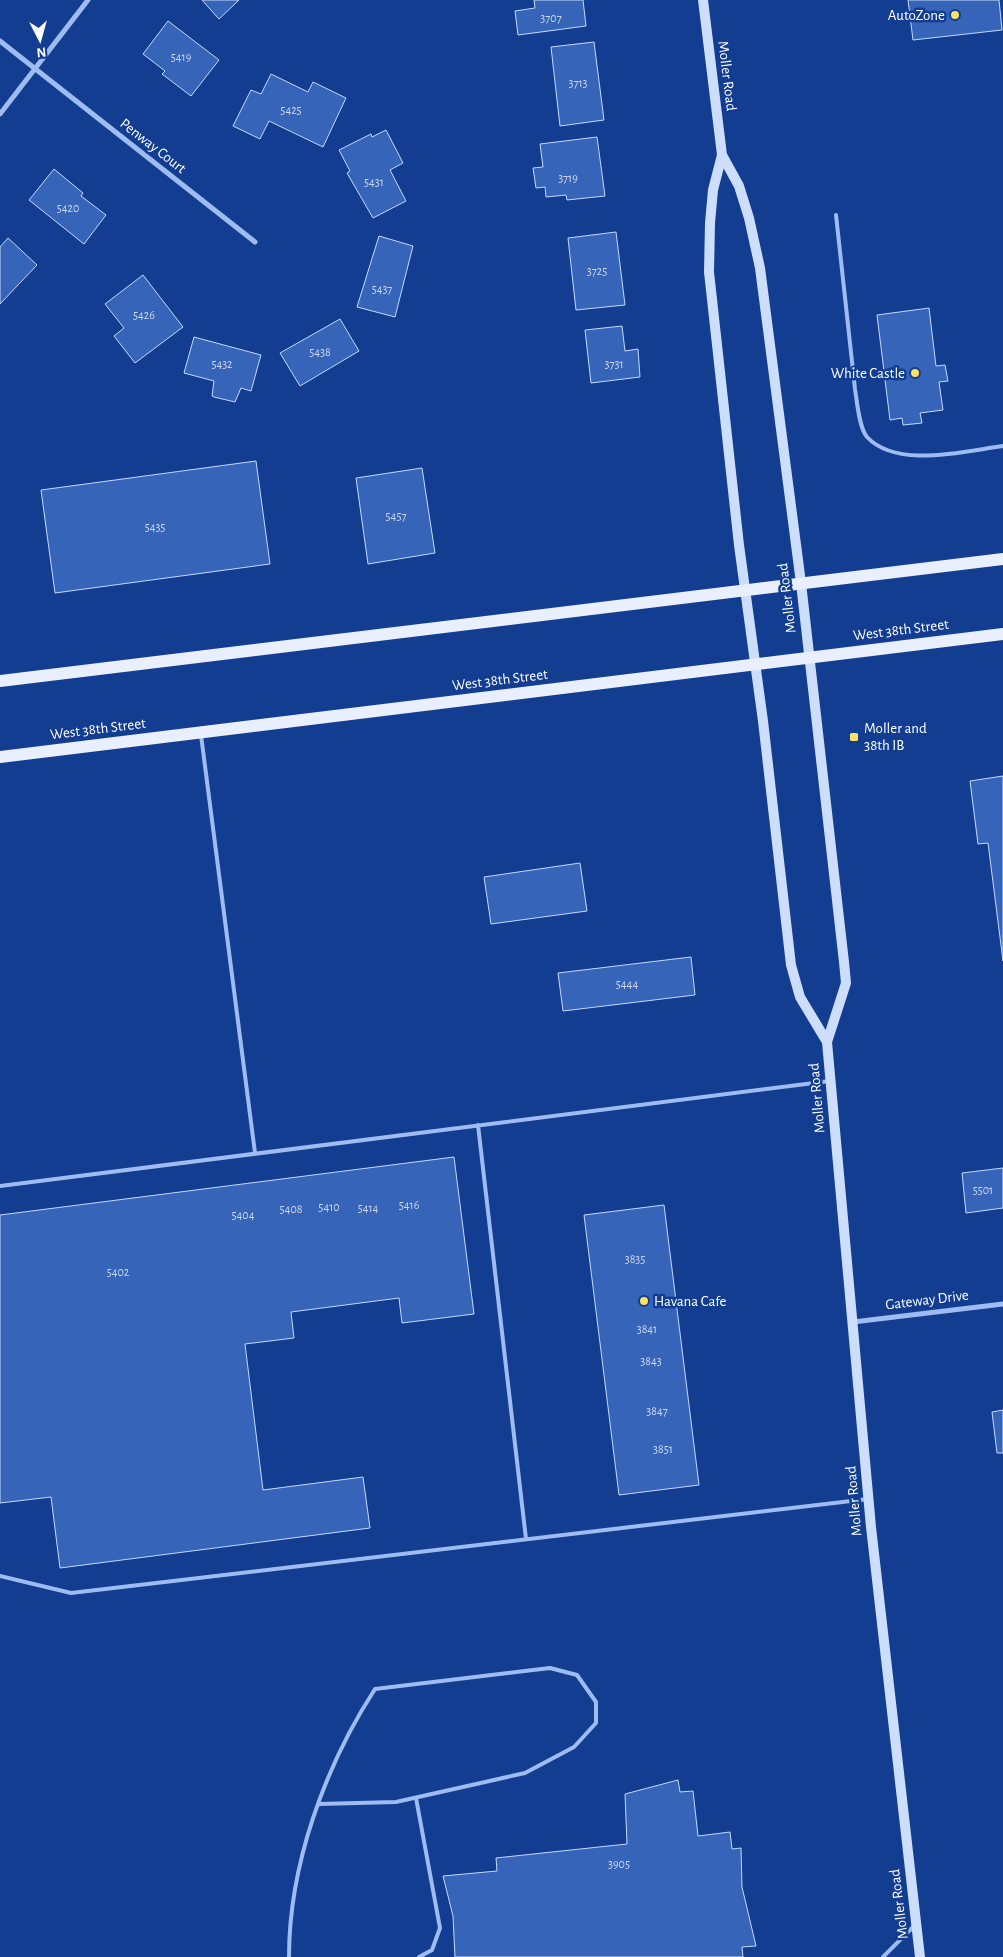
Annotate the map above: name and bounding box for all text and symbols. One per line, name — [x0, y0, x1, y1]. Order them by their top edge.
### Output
place label: AutoZone — [888, 8, 945, 23]
marker: AutoZone — [949, 9, 961, 21]
house number: 3707 — [540, 12, 562, 24]
north arrow — [15, 15, 65, 65]
street label: Moller Road — [715, 40, 739, 112]
text: N — [36, 44, 47, 59]
house number: 5419 — [171, 51, 192, 63]
house number: 3713 — [568, 77, 588, 89]
house number: 5425 — [280, 104, 302, 116]
street label: Penway Court — [117, 116, 189, 176]
house number: 3719 — [558, 172, 578, 184]
house number: 5431 — [364, 176, 384, 188]
house number: 5420 — [57, 202, 79, 214]
house number: 3725 — [587, 265, 607, 277]
house number: 5437 — [372, 283, 392, 295]
house number: 5426 — [133, 309, 155, 321]
house number: 5438 — [309, 346, 331, 358]
house number: 5432 — [211, 358, 233, 370]
house number: 3731 — [604, 358, 624, 370]
place label: White Castle — [831, 366, 905, 381]
marker: White Castle — [909, 367, 921, 379]
house number: 5457 — [386, 510, 406, 522]
house number: 5435 — [145, 521, 165, 533]
street label: Moller Road — [775, 562, 799, 634]
street label: West 38th Street — [852, 617, 950, 643]
street label: West 38th Street — [451, 667, 549, 693]
street label: West 38th Street — [49, 716, 147, 742]
place label: Moller and 38th IB — [864, 721, 927, 753]
marker: Moller and 38th IB — [848, 731, 860, 743]
house number: 5444 — [616, 978, 638, 990]
street label: Moller Road — [806, 1062, 828, 1134]
house number: 5501 — [973, 1184, 993, 1196]
house number: 5416 — [399, 1199, 420, 1211]
house number: 5410 — [318, 1201, 340, 1213]
house number: 5414 — [358, 1202, 379, 1214]
house number: 5408 — [280, 1203, 303, 1215]
house number: 5404 — [232, 1209, 255, 1221]
house number: 3835 — [625, 1253, 645, 1265]
house number: 5402 — [107, 1266, 130, 1278]
street label: Gateway Drive — [884, 1287, 970, 1313]
place label: Havana Cafe — [654, 1294, 727, 1309]
marker: Havana Cafe — [638, 1295, 650, 1307]
house number: 3841 — [637, 1323, 657, 1335]
house number: 3843 — [640, 1355, 662, 1367]
house number: 3847 — [646, 1405, 668, 1417]
house number: 3851 — [653, 1443, 673, 1455]
street label: Moller Road — [843, 1465, 865, 1537]
house number: 3905 — [608, 1858, 630, 1870]
street label: Moller Road — [887, 1868, 911, 1940]

